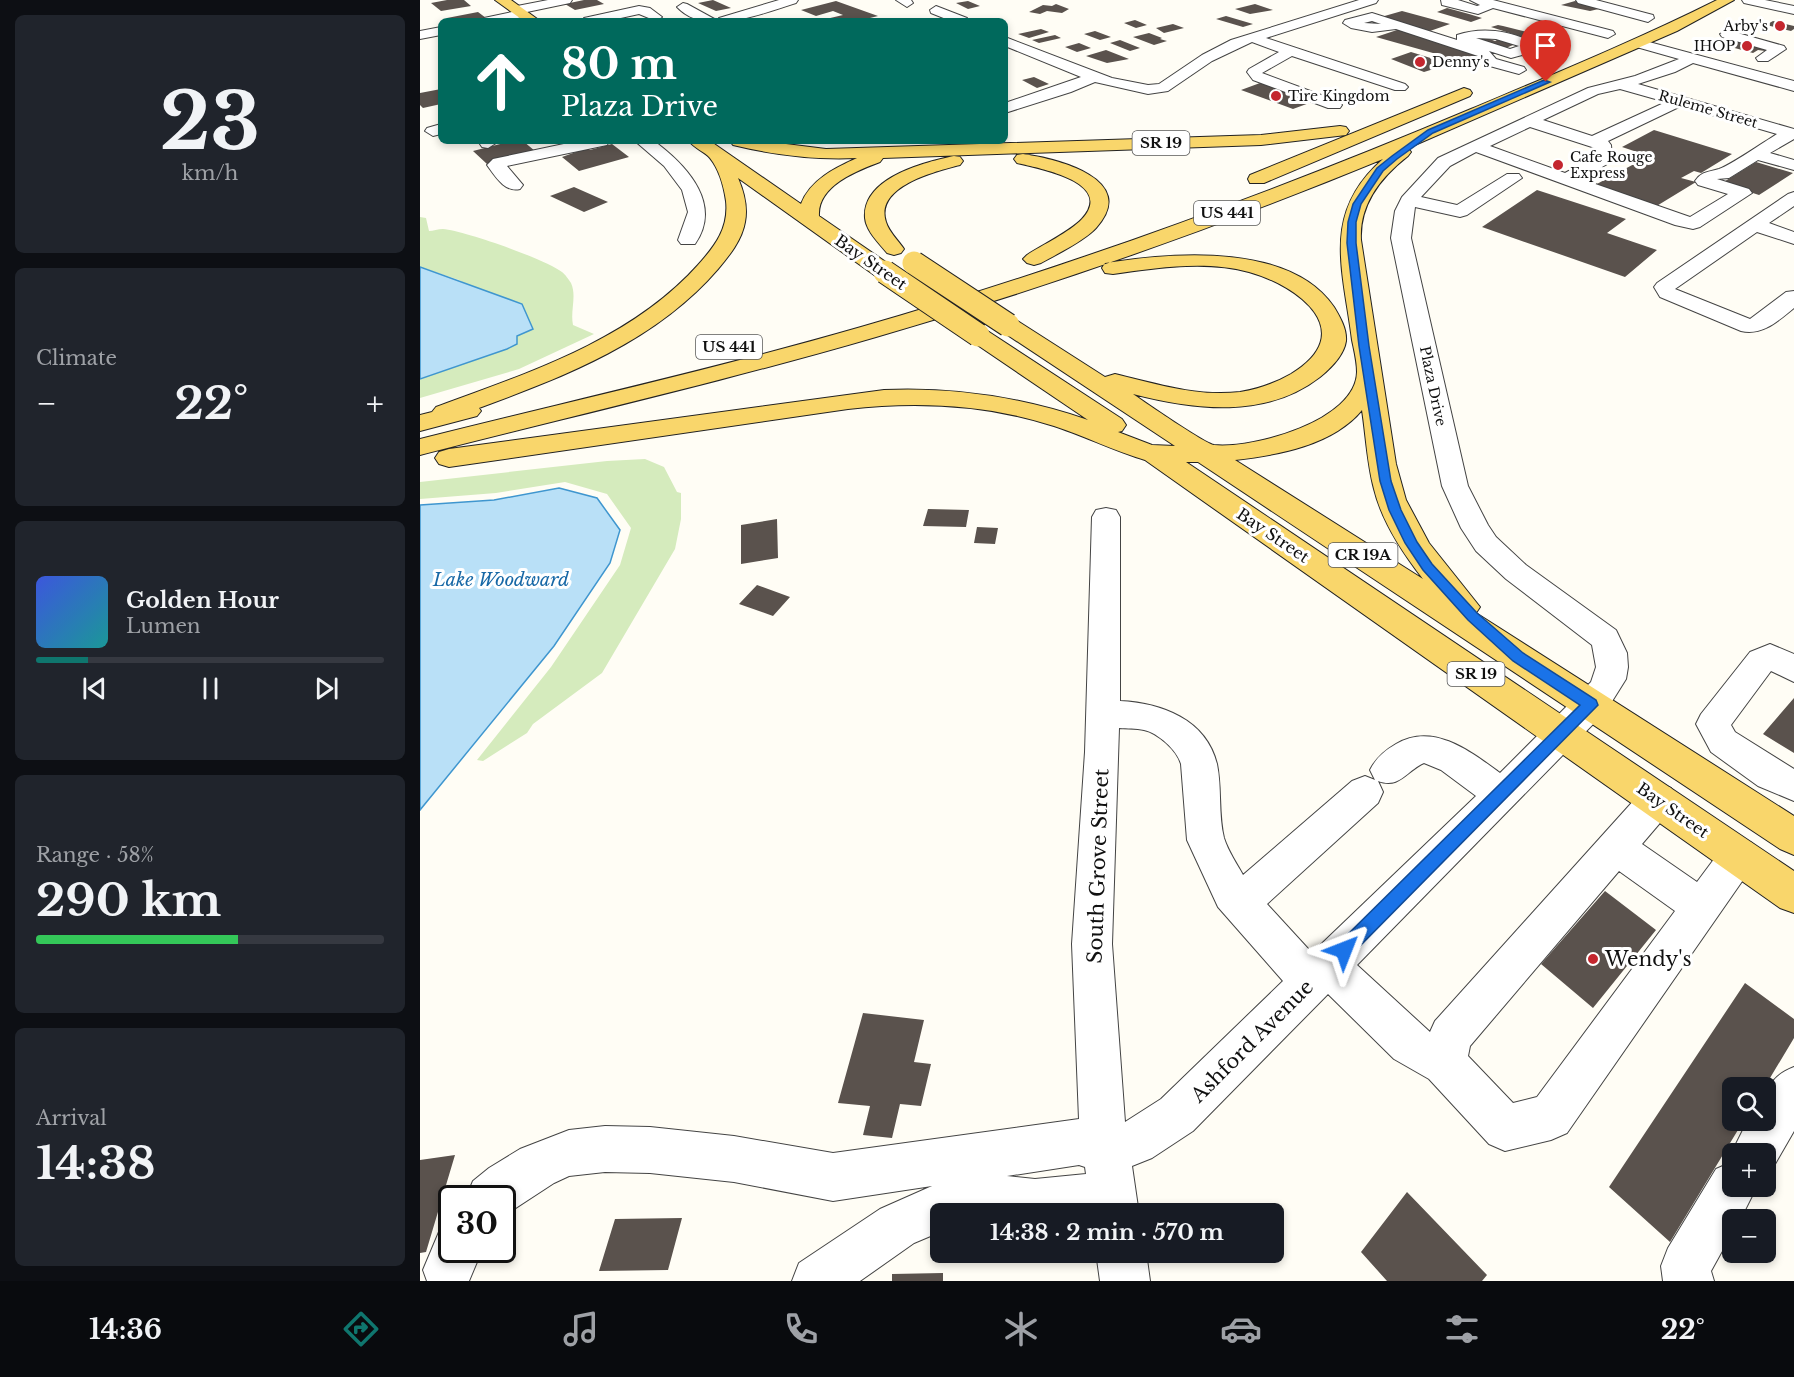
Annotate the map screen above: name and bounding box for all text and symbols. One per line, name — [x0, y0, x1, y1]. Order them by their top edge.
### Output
place label: Arby's — [1722, 17, 1768, 35]
marker: Arby's — [1773, 19, 1787, 33]
pin — [1520, 20, 1571, 82]
icon: arrive — [1529, 29, 1562, 62]
place label: IHOP — [1694, 37, 1735, 55]
text: 80 m — [561, 38, 677, 90]
marker: IHOP — [1740, 39, 1754, 53]
icon: ahead — [462, 42, 540, 120]
place label: Denny's — [1432, 53, 1490, 71]
marker: Denny's — [1413, 55, 1427, 69]
text: 23 — [160, 73, 260, 170]
street label: Ruleme Street — [1656, 86, 1760, 132]
place label: Tire Kingdom — [1288, 87, 1389, 105]
marker: Tire Kingdom — [1269, 89, 1283, 103]
text: Plaza Drive — [561, 90, 718, 123]
road number: SR 19 — [1132, 131, 1190, 155]
place label: Cafe Rouge Express — [1570, 148, 1652, 182]
marker: Cafe Rouge Express — [1551, 158, 1565, 172]
text: km/h — [182, 161, 238, 185]
road number: US 441 — [1194, 201, 1260, 225]
street label: Bay Street — [831, 230, 911, 294]
road number: US 441 — [696, 335, 762, 359]
street label: Plaza Drive — [1416, 344, 1450, 428]
text: Climate — [36, 346, 117, 370]
text: 22° — [175, 375, 248, 431]
text: − — [36, 383, 57, 424]
text: + — [366, 383, 384, 424]
street label: Bay Street — [1233, 503, 1313, 567]
road number: CR 19A — [1328, 543, 1398, 567]
water label: Lake Woodward — [432, 569, 569, 591]
text: Golden Hour — [126, 587, 279, 614]
text: Lumen — [126, 614, 201, 638]
road number: SR 19 — [1448, 662, 1504, 686]
icon: previous — [78, 672, 111, 705]
icon: pause — [194, 672, 227, 705]
icon: next — [310, 672, 343, 705]
street label: South Grove Street — [1083, 768, 1113, 964]
street label: Bay Street — [1633, 778, 1713, 842]
text: Range · 58% — [36, 843, 154, 867]
text: 290 km — [36, 872, 221, 928]
position arrow — [1312, 918, 1376, 982]
place label: Wendy's — [1604, 947, 1691, 971]
marker: Wendy's — [1586, 952, 1600, 966]
street label: Ashford Avenue — [1185, 975, 1318, 1108]
map controls — [1722, 1077, 1776, 1263]
button: search — [1722, 1077, 1776, 1131]
text: Arrival — [36, 1106, 107, 1130]
text: 14:38 — [36, 1135, 156, 1191]
button: + — [1722, 1143, 1776, 1197]
speed limit sign: 30 — [438, 1185, 516, 1263]
button: − — [1722, 1209, 1776, 1263]
text: 14:38 · 2 min · 570 m — [990, 1219, 1224, 1246]
icon: directions — [340, 1308, 382, 1350]
icon: music — [560, 1308, 602, 1350]
icon: phone — [780, 1308, 822, 1350]
icon: climate — [1000, 1308, 1042, 1350]
icon: car — [1220, 1308, 1262, 1350]
icon: filters — [1441, 1308, 1483, 1350]
text: 14:36 — [89, 1313, 162, 1346]
text: 22° — [1661, 1313, 1705, 1346]

